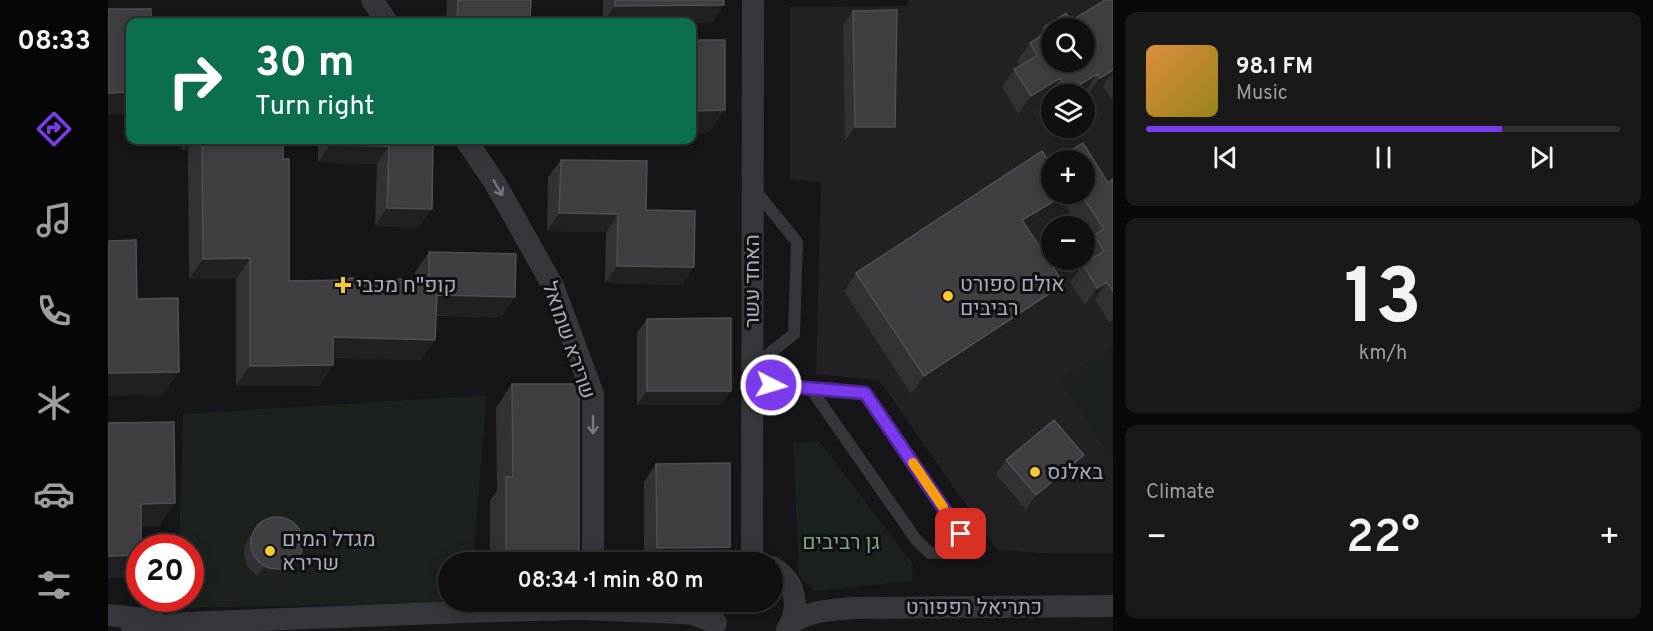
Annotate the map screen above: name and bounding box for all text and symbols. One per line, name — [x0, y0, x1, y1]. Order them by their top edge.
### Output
map controls — [1041, 18, 1095, 270]
button: search — [1041, 18, 1095, 72]
text: 08:33 — [17, 25, 91, 59]
text: 30 m — [255, 38, 354, 91]
icon: right — [156, 42, 234, 120]
text: 98.1 FM — [1236, 54, 1313, 81]
text: Music — [1236, 81, 1288, 107]
button: layers — [1041, 84, 1095, 138]
text: Turn right — [255, 90, 374, 124]
icon: directions — [33, 108, 75, 150]
icon: previous — [1209, 141, 1242, 174]
icon: pause — [1367, 141, 1400, 174]
icon: next — [1525, 141, 1558, 174]
button: + — [1041, 150, 1095, 204]
one-way arrow — [492, 179, 504, 196]
icon: music — [33, 199, 75, 241]
button: − — [1041, 216, 1095, 270]
street label: האחד עשר — [740, 234, 767, 328]
text: 13 — [1344, 252, 1422, 351]
place label: אולם ספורט רביבים — [960, 272, 1065, 323]
place label: קופ"ח מכבי — [356, 273, 457, 300]
marker: קופ"ח מכבי — [334, 276, 352, 294]
street label: שרירא שמואל — [535, 278, 600, 403]
marker: אולם ספורט רביבים — [941, 289, 955, 303]
icon: phone — [33, 290, 75, 332]
text: km/h — [1359, 341, 1407, 367]
position arrow — [739, 353, 803, 417]
icon: climate — [33, 382, 75, 424]
one-way arrow — [587, 414, 599, 434]
place label: באלנס — [1047, 460, 1103, 487]
marker: באלנס — [1028, 465, 1042, 479]
icon: car — [33, 473, 75, 515]
text: Climate — [1146, 480, 1215, 506]
pin — [935, 508, 986, 559]
text: 22° — [1346, 511, 1420, 568]
icon: arrive — [944, 517, 977, 550]
text: − — [1146, 518, 1167, 560]
text: + — [1599, 518, 1620, 560]
place label: מגדל המים שרירא — [282, 527, 375, 578]
park label: גן רביבים — [802, 530, 880, 557]
speed limit sign: 20 — [126, 534, 204, 612]
marker: מגדל המים שרירא — [263, 544, 277, 558]
icon: filters — [33, 564, 75, 606]
text: 08:34 · 1 min · 80 m — [517, 568, 704, 595]
street label: כתריאל רפפורט — [906, 595, 1042, 622]

